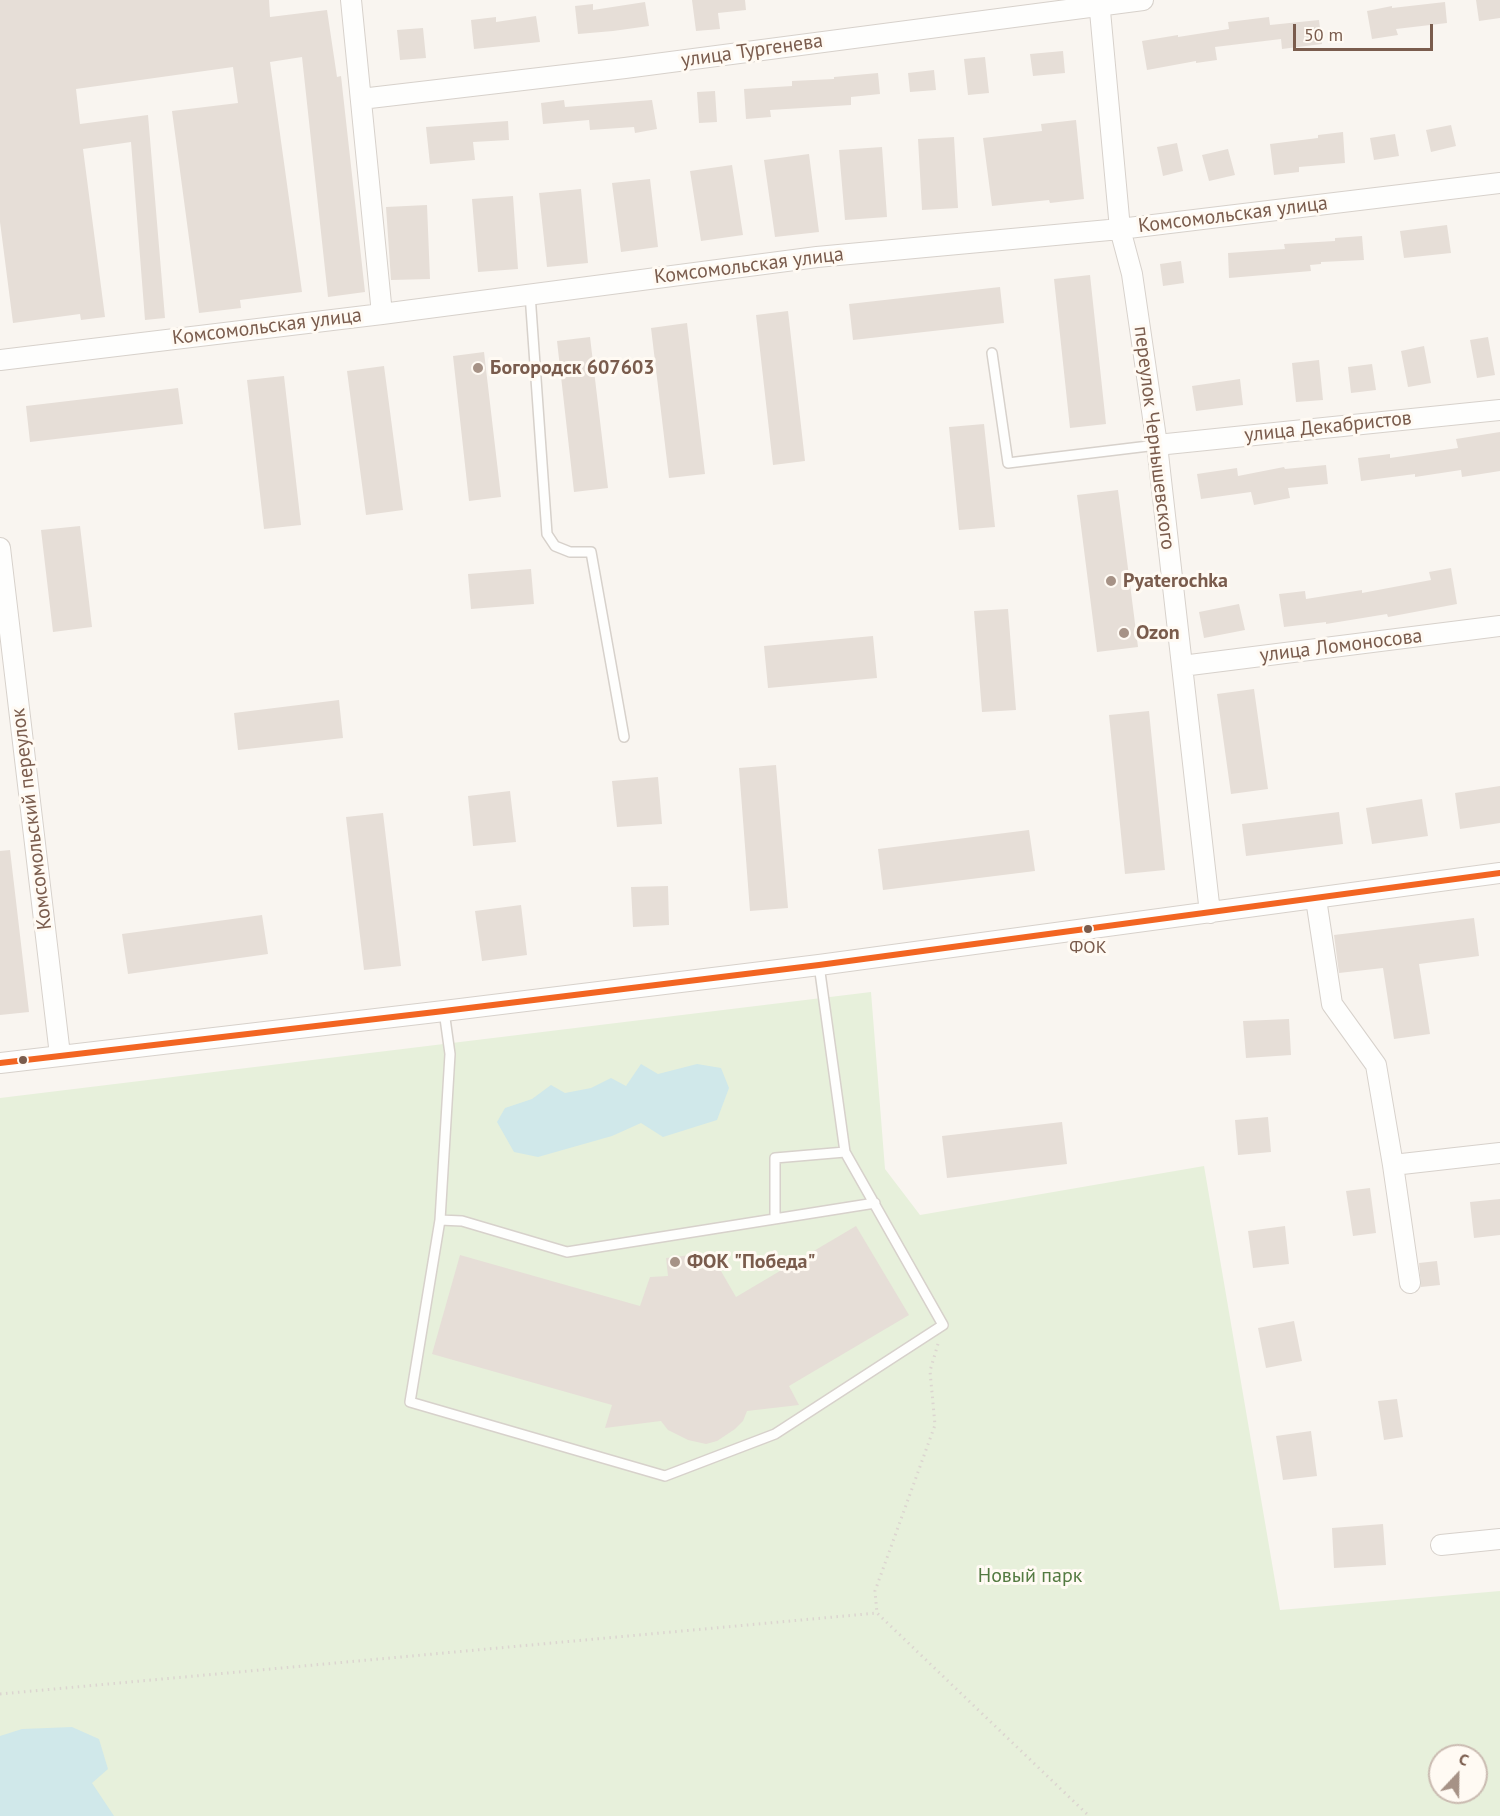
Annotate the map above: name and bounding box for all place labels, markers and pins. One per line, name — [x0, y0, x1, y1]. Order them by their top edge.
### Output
place label: Богородск 607603 — [490, 356, 655, 380]
marker: Богородск 607603 — [471, 361, 485, 375]
place label: Pyaterochka — [1123, 569, 1228, 593]
marker: Pyaterochka — [1104, 574, 1118, 588]
place label: Ozon — [1136, 621, 1180, 645]
marker: Ozon — [1117, 626, 1131, 640]
marker: ФОК — [1082, 923, 1094, 935]
place label: ФОК — [1069, 937, 1107, 959]
unlabelled marker — [17, 1054, 29, 1066]
place label: ФОК "Победа" — [687, 1250, 815, 1274]
marker: ФОК "Победа" — [668, 1255, 682, 1269]

